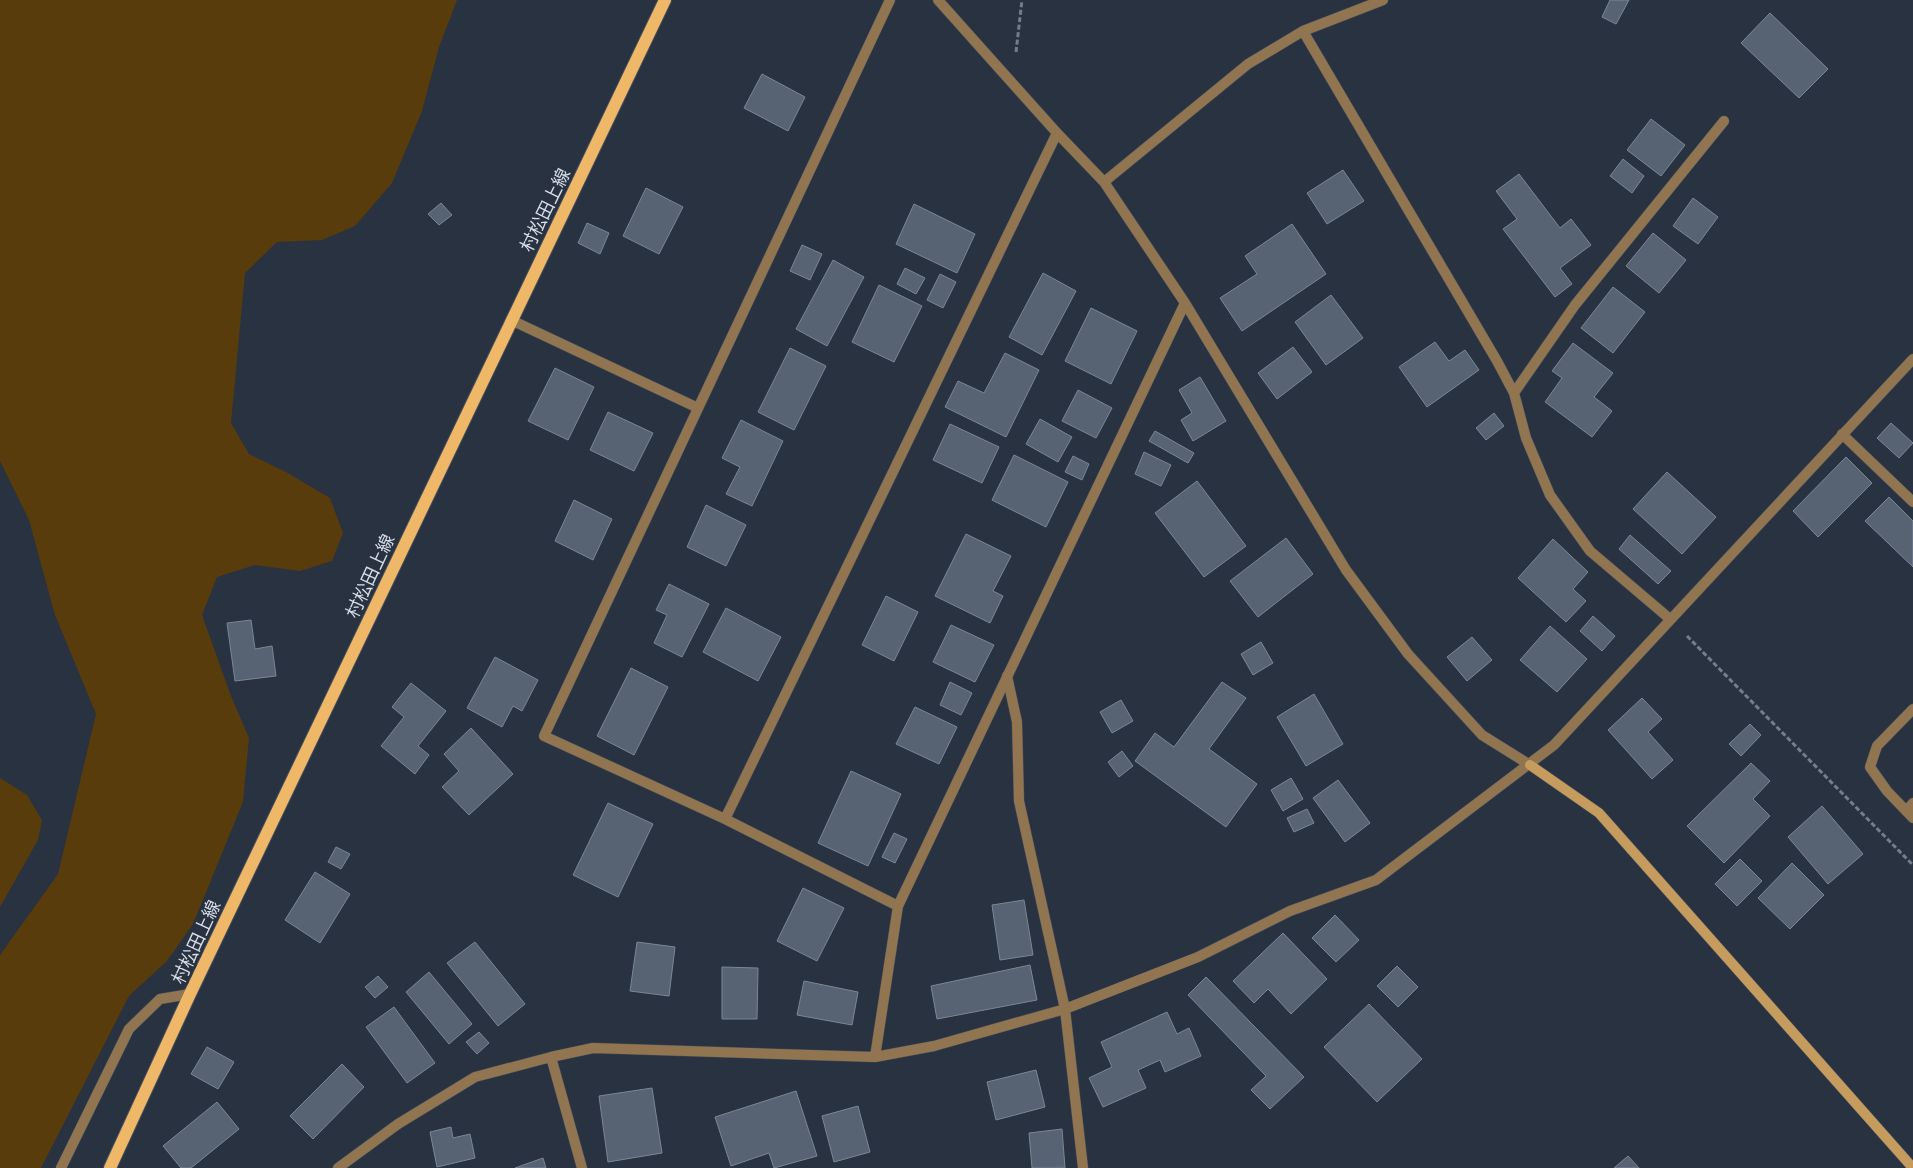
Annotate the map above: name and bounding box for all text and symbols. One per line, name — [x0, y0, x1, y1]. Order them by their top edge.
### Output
street label: 村松田上線 — [516, 165, 574, 255]
street label: 村松田上線 — [341, 531, 399, 621]
street label: 村松田上線 — [167, 897, 225, 987]

